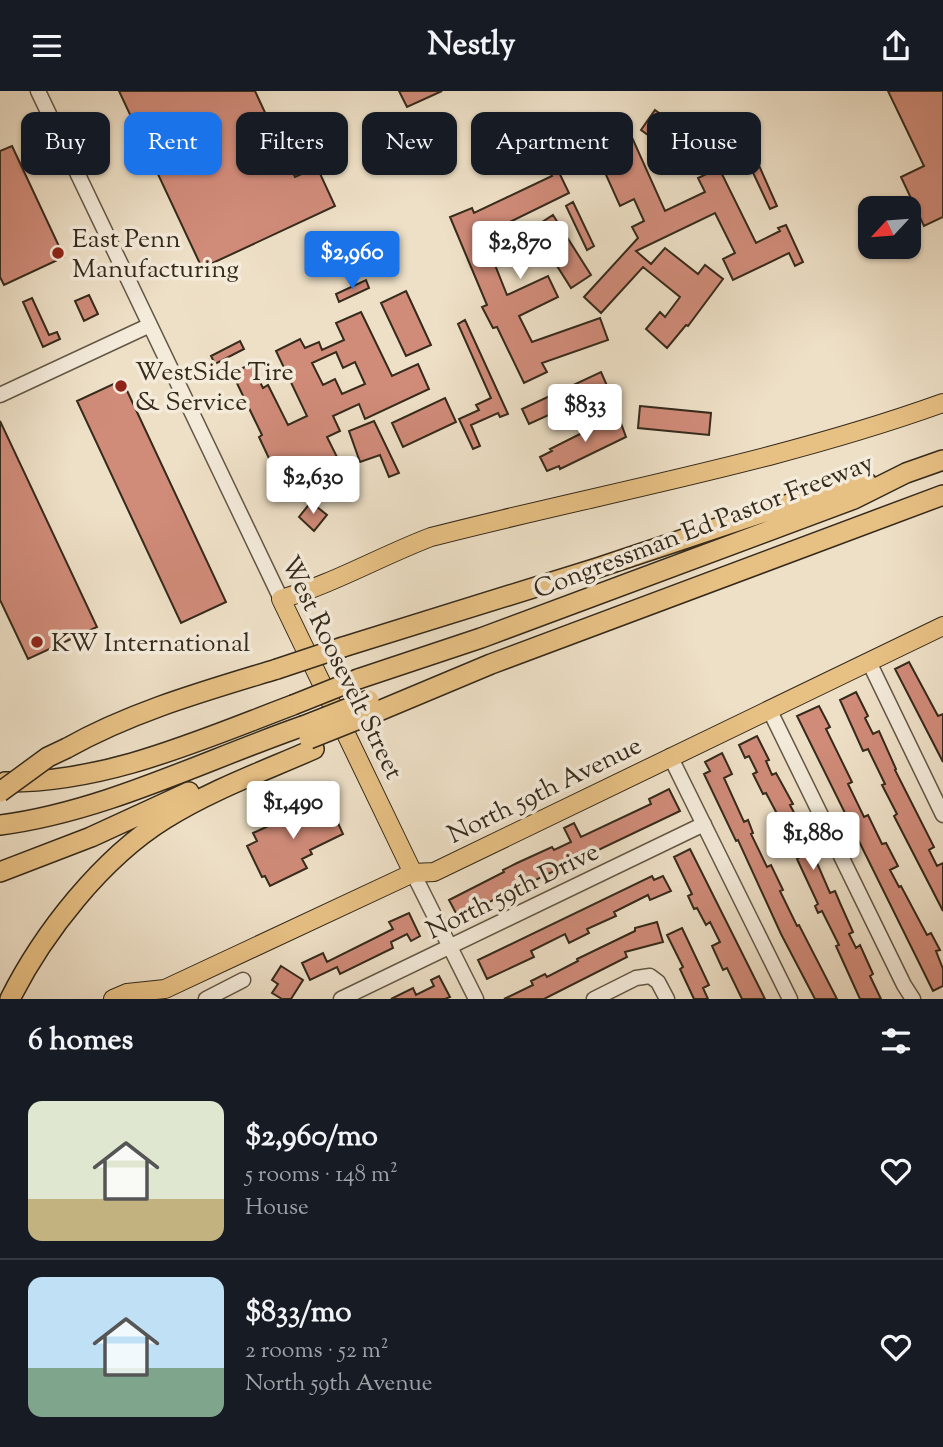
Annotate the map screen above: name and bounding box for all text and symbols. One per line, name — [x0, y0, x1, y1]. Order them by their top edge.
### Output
text: Nestly — [427, 23, 516, 69]
icon: menu — [28, 27, 66, 65]
icon: share — [877, 27, 915, 65]
chip: Buy — [21, 112, 110, 175]
chip: Rent — [124, 112, 222, 175]
chip: Filters — [236, 112, 348, 175]
chip: New — [362, 112, 457, 175]
chip: Apartment — [471, 112, 633, 175]
chip: House — [647, 112, 761, 175]
north arrow — [858, 196, 920, 259]
map controls — [858, 196, 921, 259]
pin: $2,870 — [463, 221, 577, 281]
place label: East Penn Manufacturing — [72, 222, 239, 289]
text: $2,870 — [488, 227, 552, 260]
pin: $2,960 — [295, 231, 409, 291]
text: $2,960 — [320, 237, 384, 270]
marker: East Penn Manufacturing — [50, 245, 66, 261]
place label: WestSide Tire & Service — [135, 355, 294, 422]
marker: WestSide Tire & Service — [113, 378, 129, 394]
pin: $833 — [544, 385, 626, 444]
text: $833 — [564, 390, 606, 423]
street label: Congressman Ed Pastor Freeway — [529, 445, 879, 609]
pin: $2,630 — [256, 457, 370, 516]
text: $2,630 — [283, 462, 344, 495]
street label: West Roosevelt Street — [270, 550, 411, 786]
place label: KW International — [51, 626, 250, 663]
marker: KW International — [29, 634, 45, 650]
street label: North 59th Avenue — [442, 728, 648, 854]
pin: $1,490 — [236, 781, 350, 841]
text: $1,490 — [263, 787, 323, 820]
pin: $1,880 — [756, 813, 870, 872]
text: $1,880 — [783, 818, 844, 851]
street label: North 59th Drive — [421, 834, 606, 950]
text: 6 homes — [28, 1020, 133, 1063]
icon: filters — [877, 1022, 915, 1060]
text: $2,960/mo — [245, 1116, 378, 1159]
icon: home — [84, 1129, 168, 1213]
icon: heart — [877, 1152, 915, 1190]
text: 5 rooms · 148 m² — [245, 1159, 398, 1192]
text: House — [245, 1192, 309, 1225]
text: $833/mo — [245, 1292, 352, 1335]
icon: home — [84, 1305, 168, 1389]
icon: heart — [877, 1328, 915, 1366]
text: 2 rooms · 52 m² — [245, 1335, 388, 1368]
text: North 59th Avenue — [245, 1368, 433, 1401]

